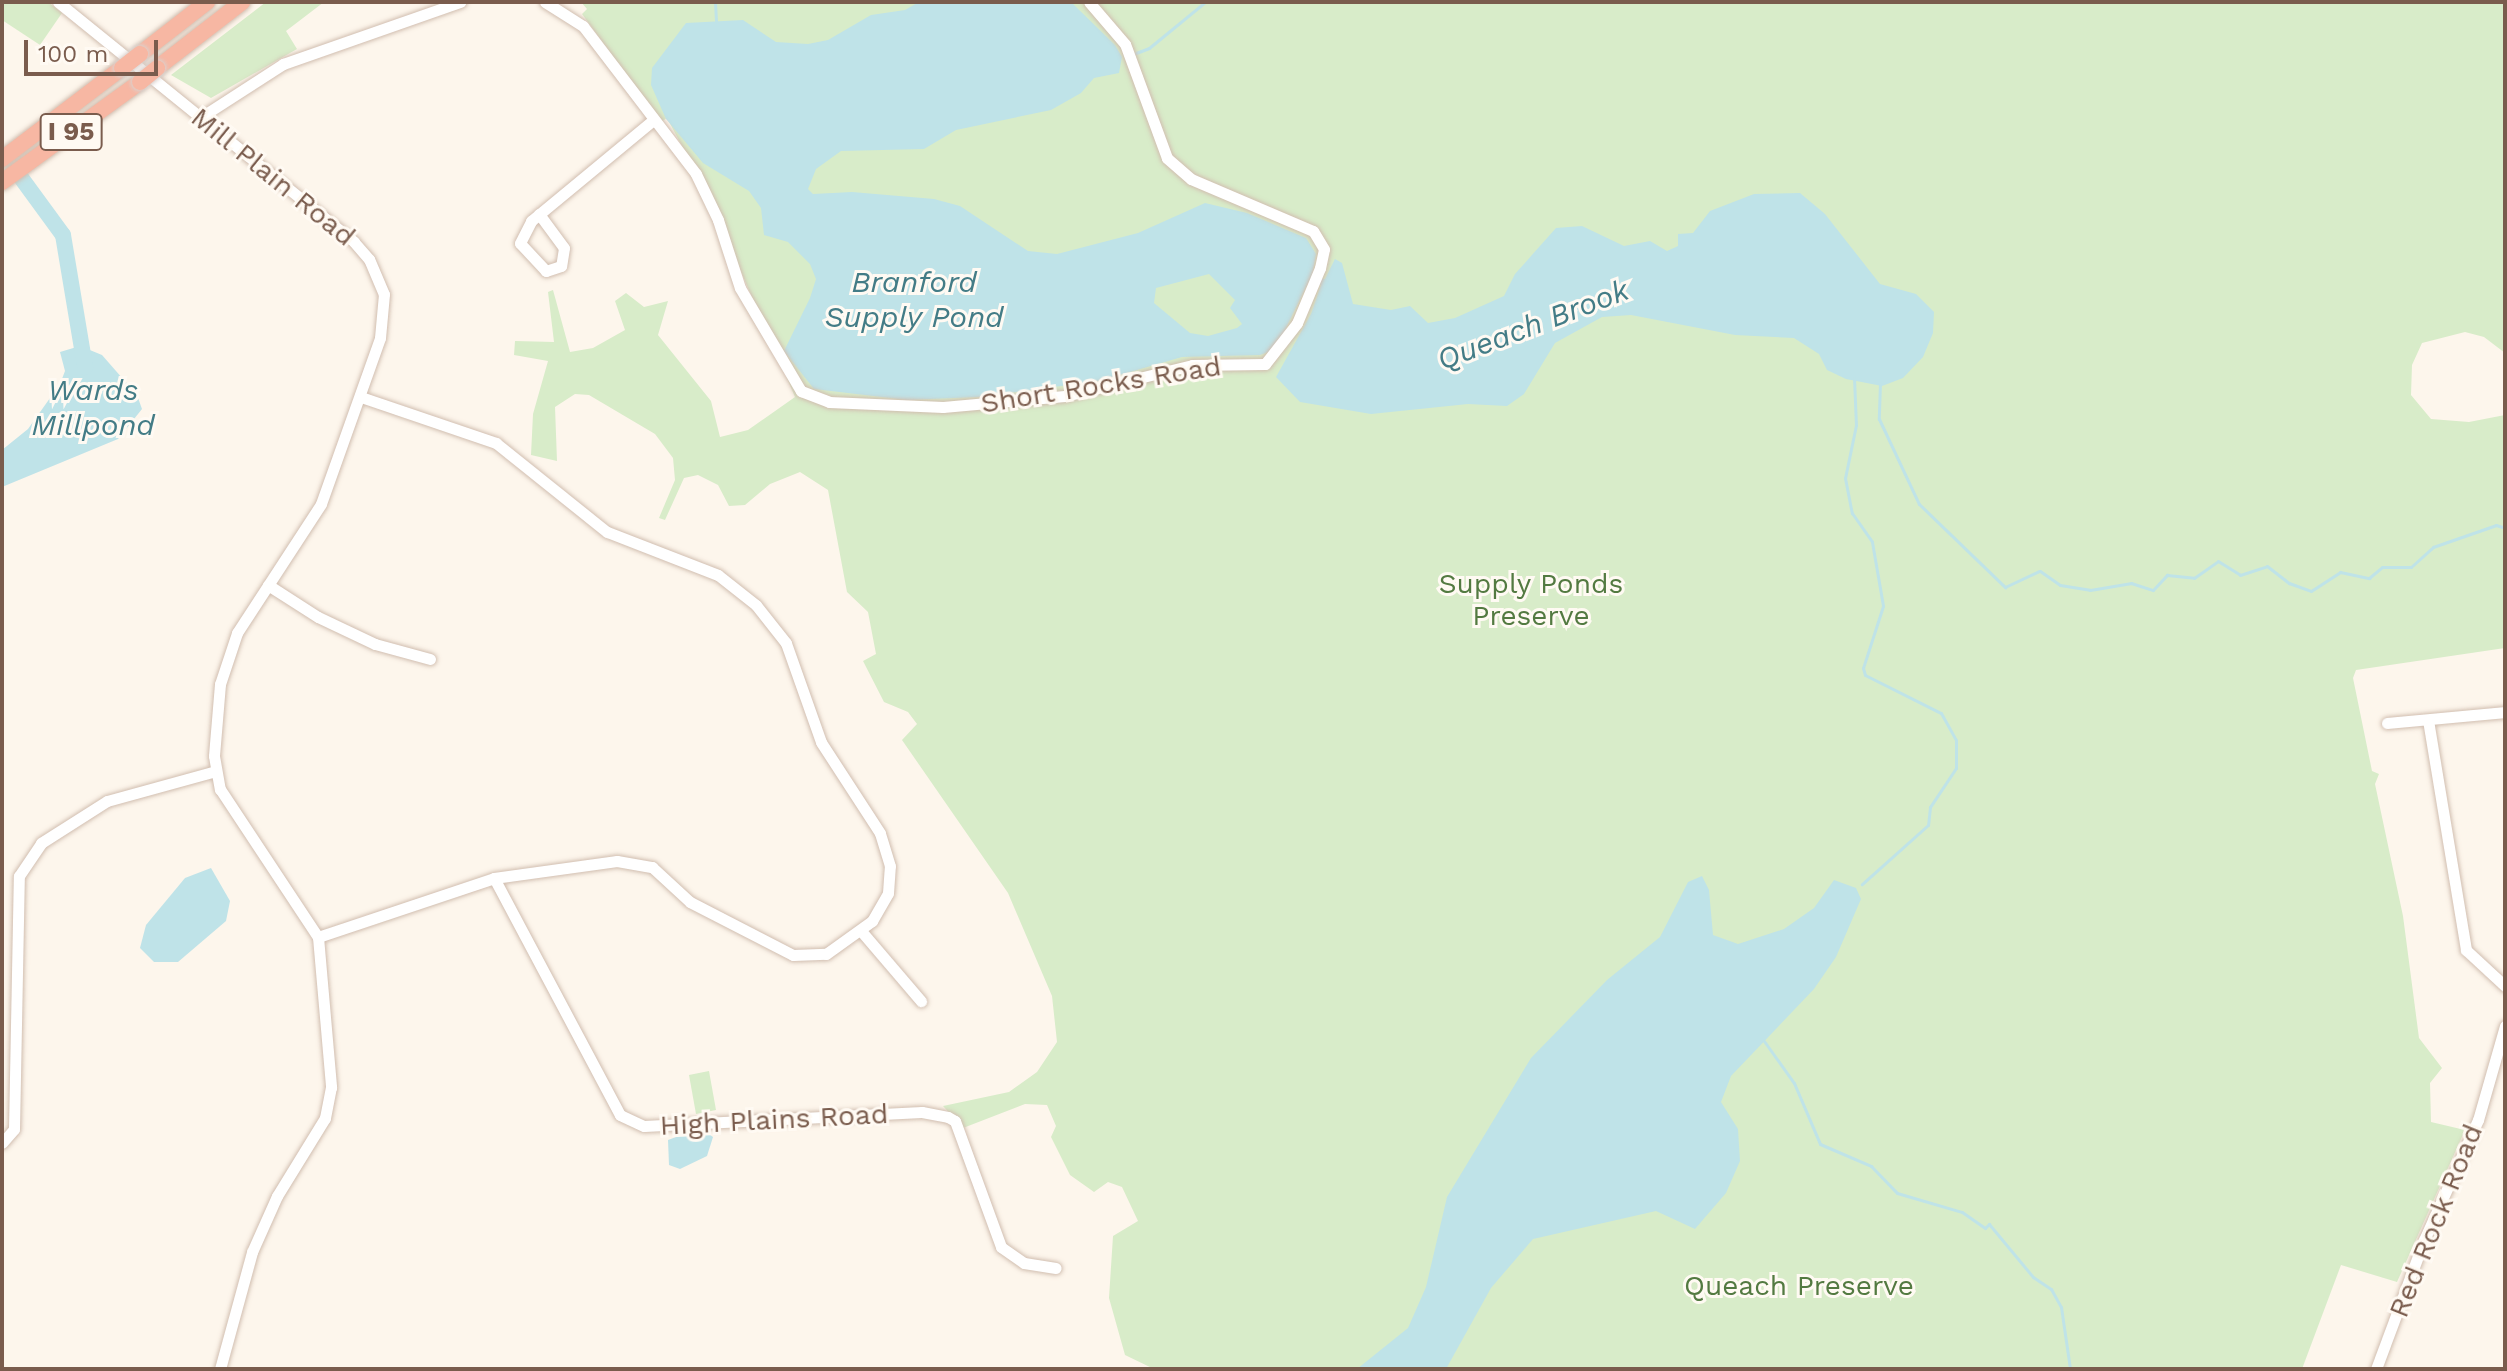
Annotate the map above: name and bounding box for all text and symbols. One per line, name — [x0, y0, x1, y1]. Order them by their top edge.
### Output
scale bar — [28, 24, 162, 74]
text: 100 m — [38, 40, 108, 68]
street label: Mill Plain Road — [184, 100, 362, 254]
road number: I 95 — [39, 110, 103, 154]
water label: Branford Supply Pond — [824, 264, 1004, 334]
water label: Queach Brook — [1432, 272, 1634, 378]
street label: Short Rocks Road — [978, 349, 1224, 421]
water label: Wards Millpond — [31, 372, 155, 442]
park label: Supply Ponds Preserve — [1438, 567, 1624, 633]
street label: High Plains Road — [659, 1097, 889, 1143]
street label: Red Rock Road — [2382, 1119, 2490, 1323]
park label: Queach Preserve — [1684, 1269, 1914, 1303]

